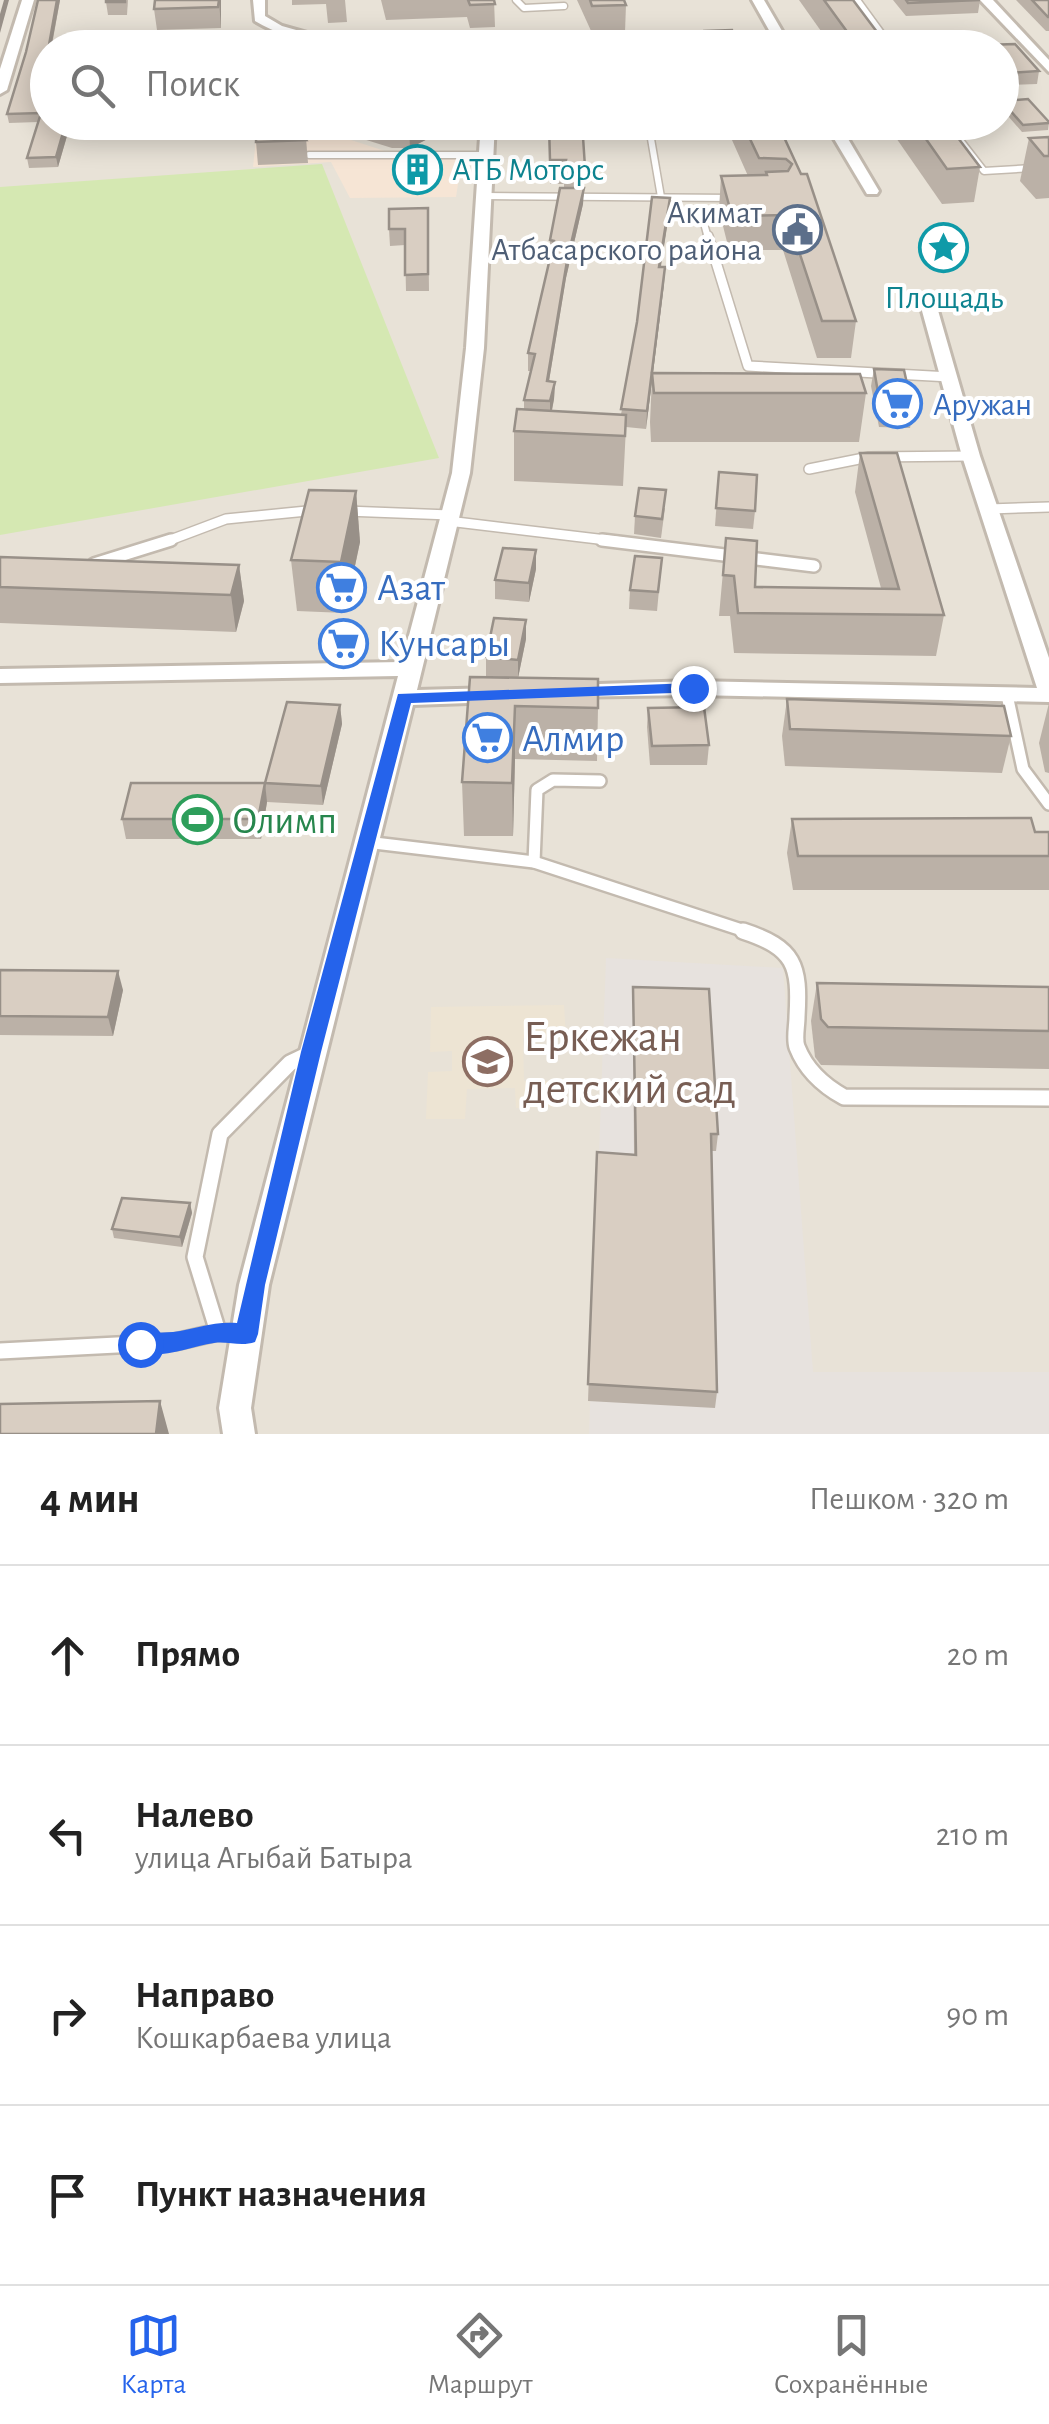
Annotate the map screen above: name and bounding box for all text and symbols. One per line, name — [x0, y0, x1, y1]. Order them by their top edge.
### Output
search box — [30, 30, 1019, 140]
icon: search — [65, 58, 120, 113]
text: Поиск — [145, 66, 240, 104]
building icon: АТБ Моторс — [391, 143, 443, 195]
place label: АТБ Моторс — [452, 154, 604, 186]
place label: Акимат Атбасарского района — [491, 197, 762, 266]
public building icon: Акимат Атбасарского района — [771, 204, 823, 256]
place icon: Площадь — [918, 221, 970, 273]
place label: Площадь — [885, 282, 1004, 314]
supermarket icon: Аружан — [872, 378, 924, 430]
place label: Аружан — [933, 389, 1032, 421]
supermarket icon: Азат — [316, 561, 368, 613]
place label: Азат — [377, 570, 445, 608]
supermarket icon: Кунсары — [317, 617, 369, 669]
place label: Кунсары — [378, 626, 510, 664]
route end — [671, 666, 717, 712]
supermarket icon: Алмир — [461, 712, 513, 764]
place label: Алмир — [522, 721, 624, 759]
sports icon: Олимп — [171, 794, 223, 846]
place label: Олимп — [232, 803, 337, 841]
place label: Еркежан детский сад — [523, 1015, 736, 1112]
school or university icon: Еркежан детский сад — [462, 1035, 514, 1087]
route start — [118, 1322, 164, 1368]
text: 4 мин — [40, 1478, 140, 1520]
text: Пешком · 320 m — [809, 1483, 1009, 1515]
icon: ahead — [40, 1628, 95, 1683]
text: Прямо — [135, 1636, 240, 1674]
text: 20 m — [947, 1639, 1009, 1671]
text: Налево — [135, 1797, 254, 1835]
icon: left — [40, 1808, 95, 1863]
text: 210 m — [936, 1819, 1009, 1851]
text: улица Агыбай Батыра — [135, 1842, 413, 1874]
text: Направо — [135, 1977, 274, 2015]
icon: right — [40, 1988, 95, 2043]
text: 90 m — [946, 1999, 1009, 2031]
text: Кошкарбаева улица — [135, 2022, 392, 2054]
icon: arrive — [40, 2168, 95, 2223]
text: Пункт назначения — [135, 2176, 427, 2214]
tab: Карта — [121, 2308, 186, 2402]
tab: Маршрут — [427, 2308, 533, 2402]
tab: Сохранённые — [774, 2308, 928, 2402]

